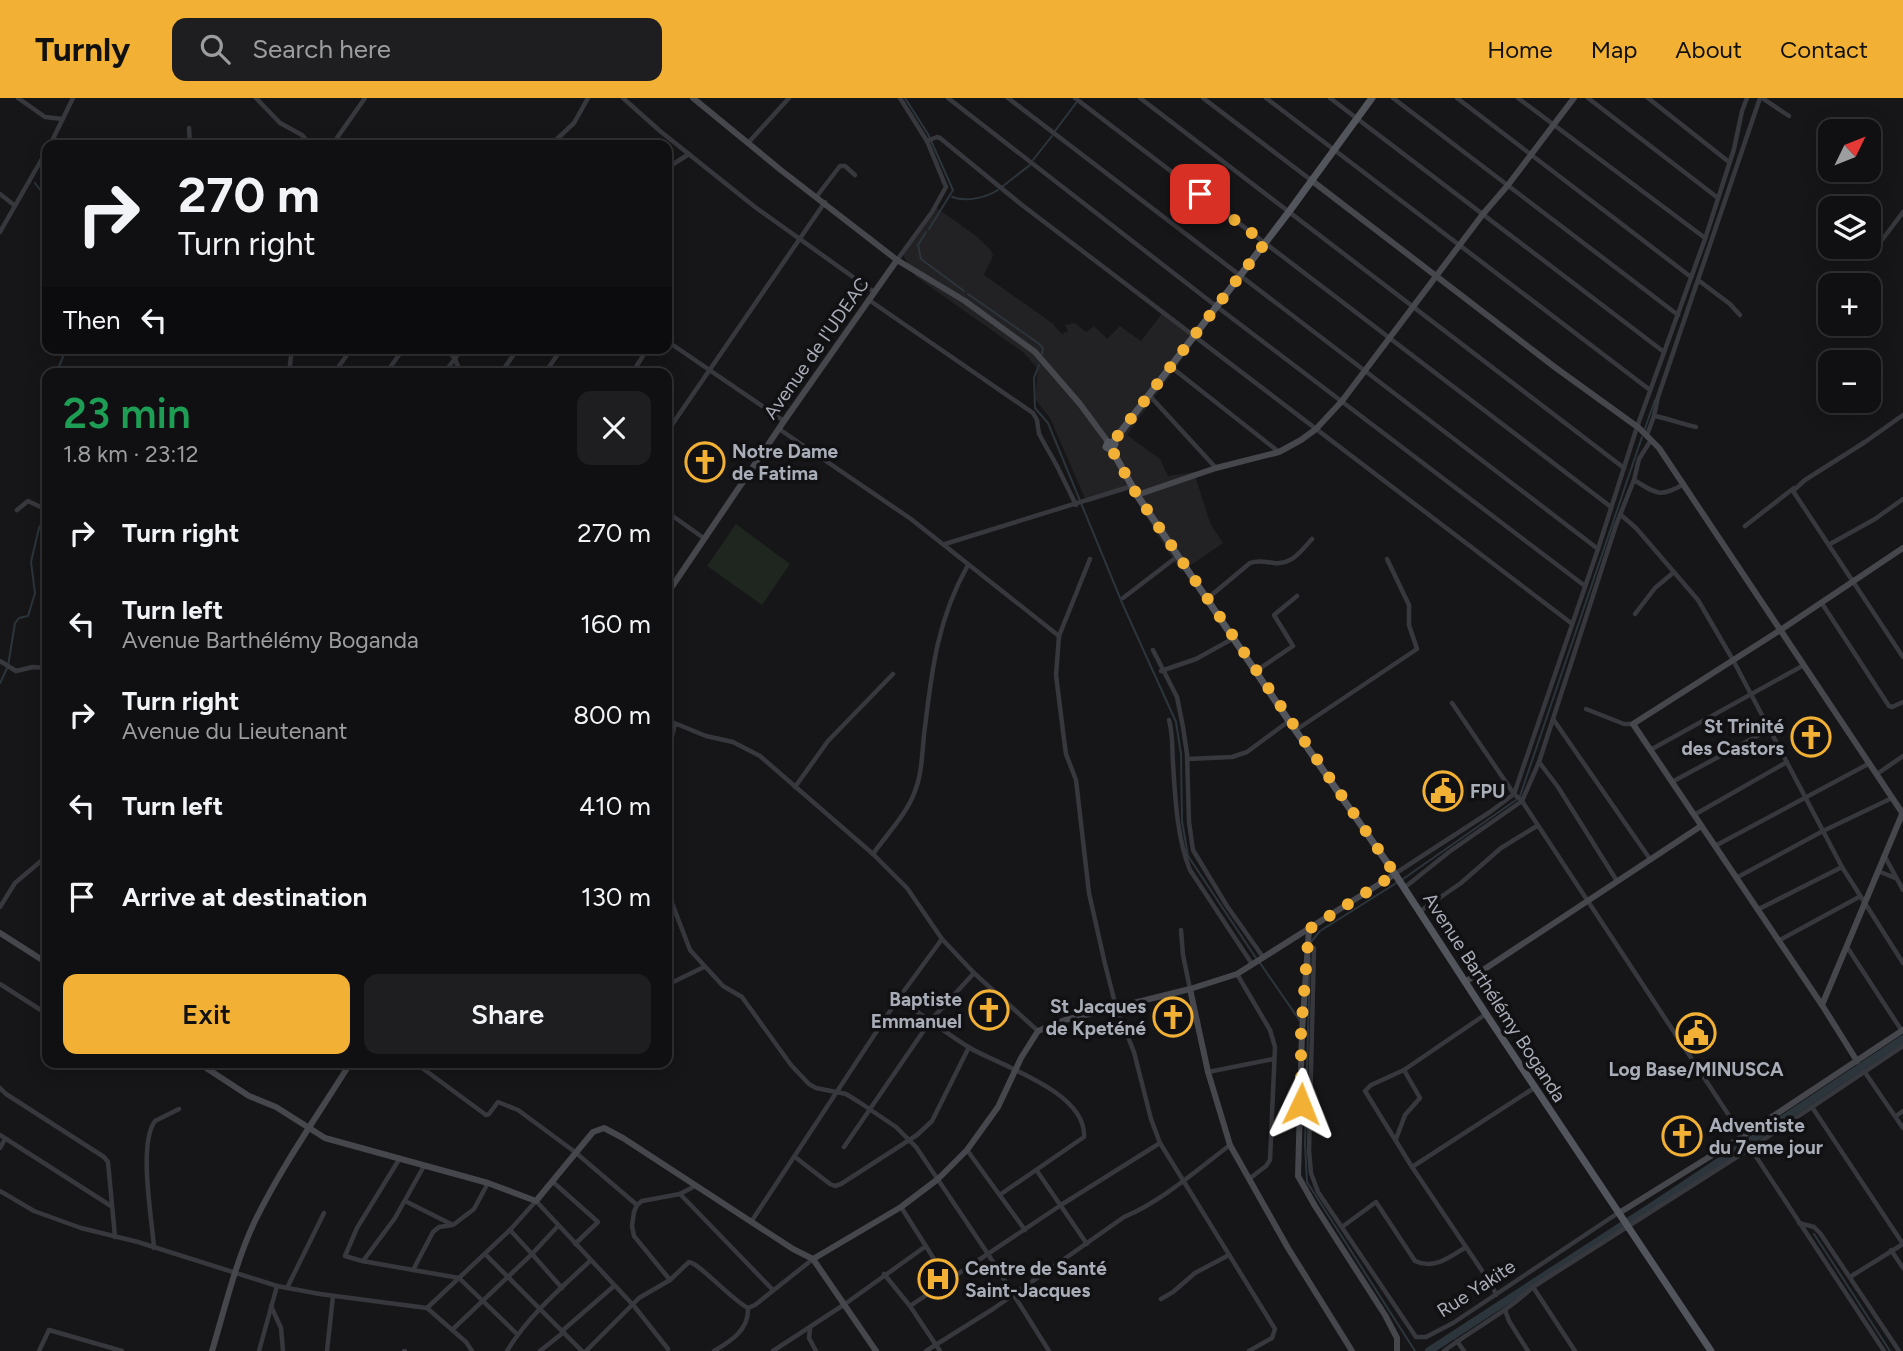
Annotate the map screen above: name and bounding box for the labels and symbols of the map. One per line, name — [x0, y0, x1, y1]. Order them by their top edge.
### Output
north arrow — [1818, 119, 1881, 182]
pin — [1170, 164, 1230, 224]
street label: Avenue de I'UDEAC — [759, 273, 874, 424]
place label: Notre Dame de Fatima — [732, 440, 839, 485]
church icon: Notre Dame de Fatima — [684, 441, 726, 483]
place label: St Trinité des Castors — [1681, 715, 1784, 760]
church icon: St Trinité des Castors — [1790, 716, 1832, 758]
public building icon: FPU — [1422, 770, 1464, 812]
place label: FPU — [1470, 780, 1505, 803]
street label: Avenue Barthélémy Boganda — [1418, 888, 1571, 1106]
place label: Baptiste Emmanuel — [871, 988, 962, 1033]
church icon: Baptiste Emmanuel — [968, 989, 1010, 1031]
place label: St Jacques de Kpeténé — [1046, 995, 1146, 1040]
church icon: St Jacques de Kpeténé — [1152, 996, 1194, 1038]
public building icon: Log Base/MINUSCA — [1675, 1012, 1717, 1054]
place label: Log Base/MINUSCA — [1608, 1058, 1784, 1081]
position arrow — [1264, 1067, 1338, 1141]
place label: Adventiste du 7eme jour — [1709, 1114, 1823, 1159]
church icon: Adventiste du 7eme jour — [1661, 1115, 1703, 1157]
street label: Rue Yakite — [1433, 1255, 1520, 1322]
place label: Centre de Santé Saint-Jacques — [965, 1257, 1107, 1302]
hospital icon: Centre de Santé Saint-Jacques — [917, 1258, 959, 1300]

